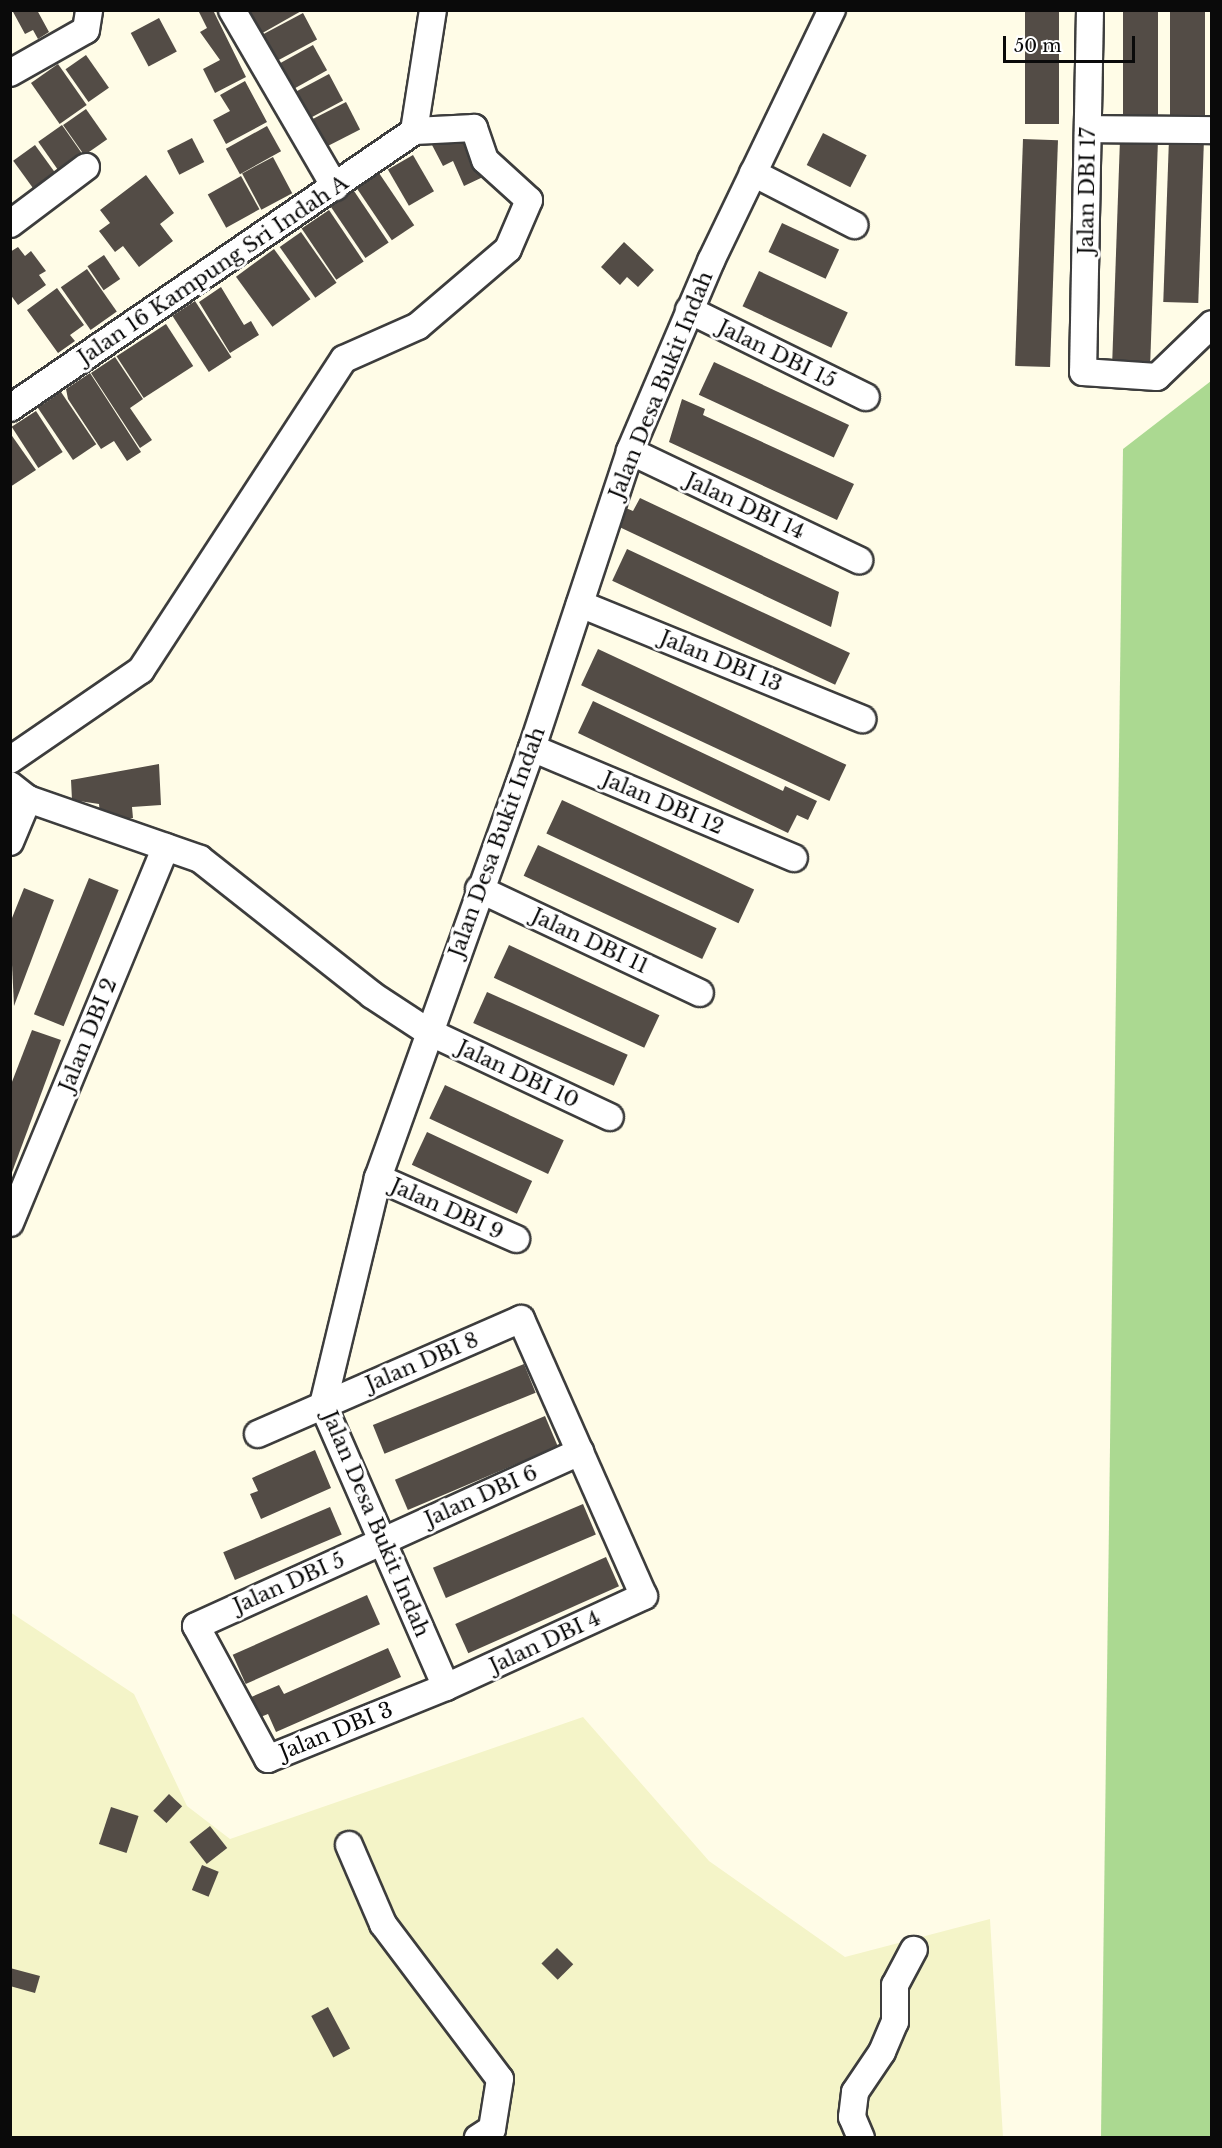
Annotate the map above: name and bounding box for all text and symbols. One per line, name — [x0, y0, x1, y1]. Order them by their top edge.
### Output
scale bar — [1006, 24, 1138, 62]
text: 50 m — [1014, 35, 1062, 57]
street label: Jalan DBI 17 — [1073, 127, 1101, 255]
street label: Jalan 16 Kampung Sri Indah A — [73, 170, 353, 370]
street label: Jalan Desa Bukit Indah — [604, 267, 718, 503]
street label: Jalan DBI 15 — [714, 315, 840, 393]
street label: Jalan DBI 14 — [681, 467, 809, 545]
street label: Jalan DBI 13 — [656, 625, 786, 697]
street label: Jalan Desa Bukit Indah — [444, 723, 550, 961]
street label: Jalan DBI 12 — [598, 766, 728, 840]
street label: Jalan DBI 11 — [528, 903, 652, 979]
street label: Jalan DBI 2 — [54, 975, 122, 1095]
street label: Jalan DBI 10 — [453, 1035, 583, 1113]
street label: Jalan DBI 9 — [387, 1173, 507, 1245]
street label: Jalan DBI 8 — [362, 1327, 482, 1397]
street label: Jalan Desa Bukit Indah — [317, 1407, 435, 1641]
street label: Jalan DBI 6 — [421, 1460, 541, 1532]
street label: Jalan DBI 5 — [229, 1547, 349, 1619]
street label: Jalan DBI 4 — [486, 1605, 604, 1679]
street label: Jalan DBI 3 — [276, 1697, 396, 1765]

